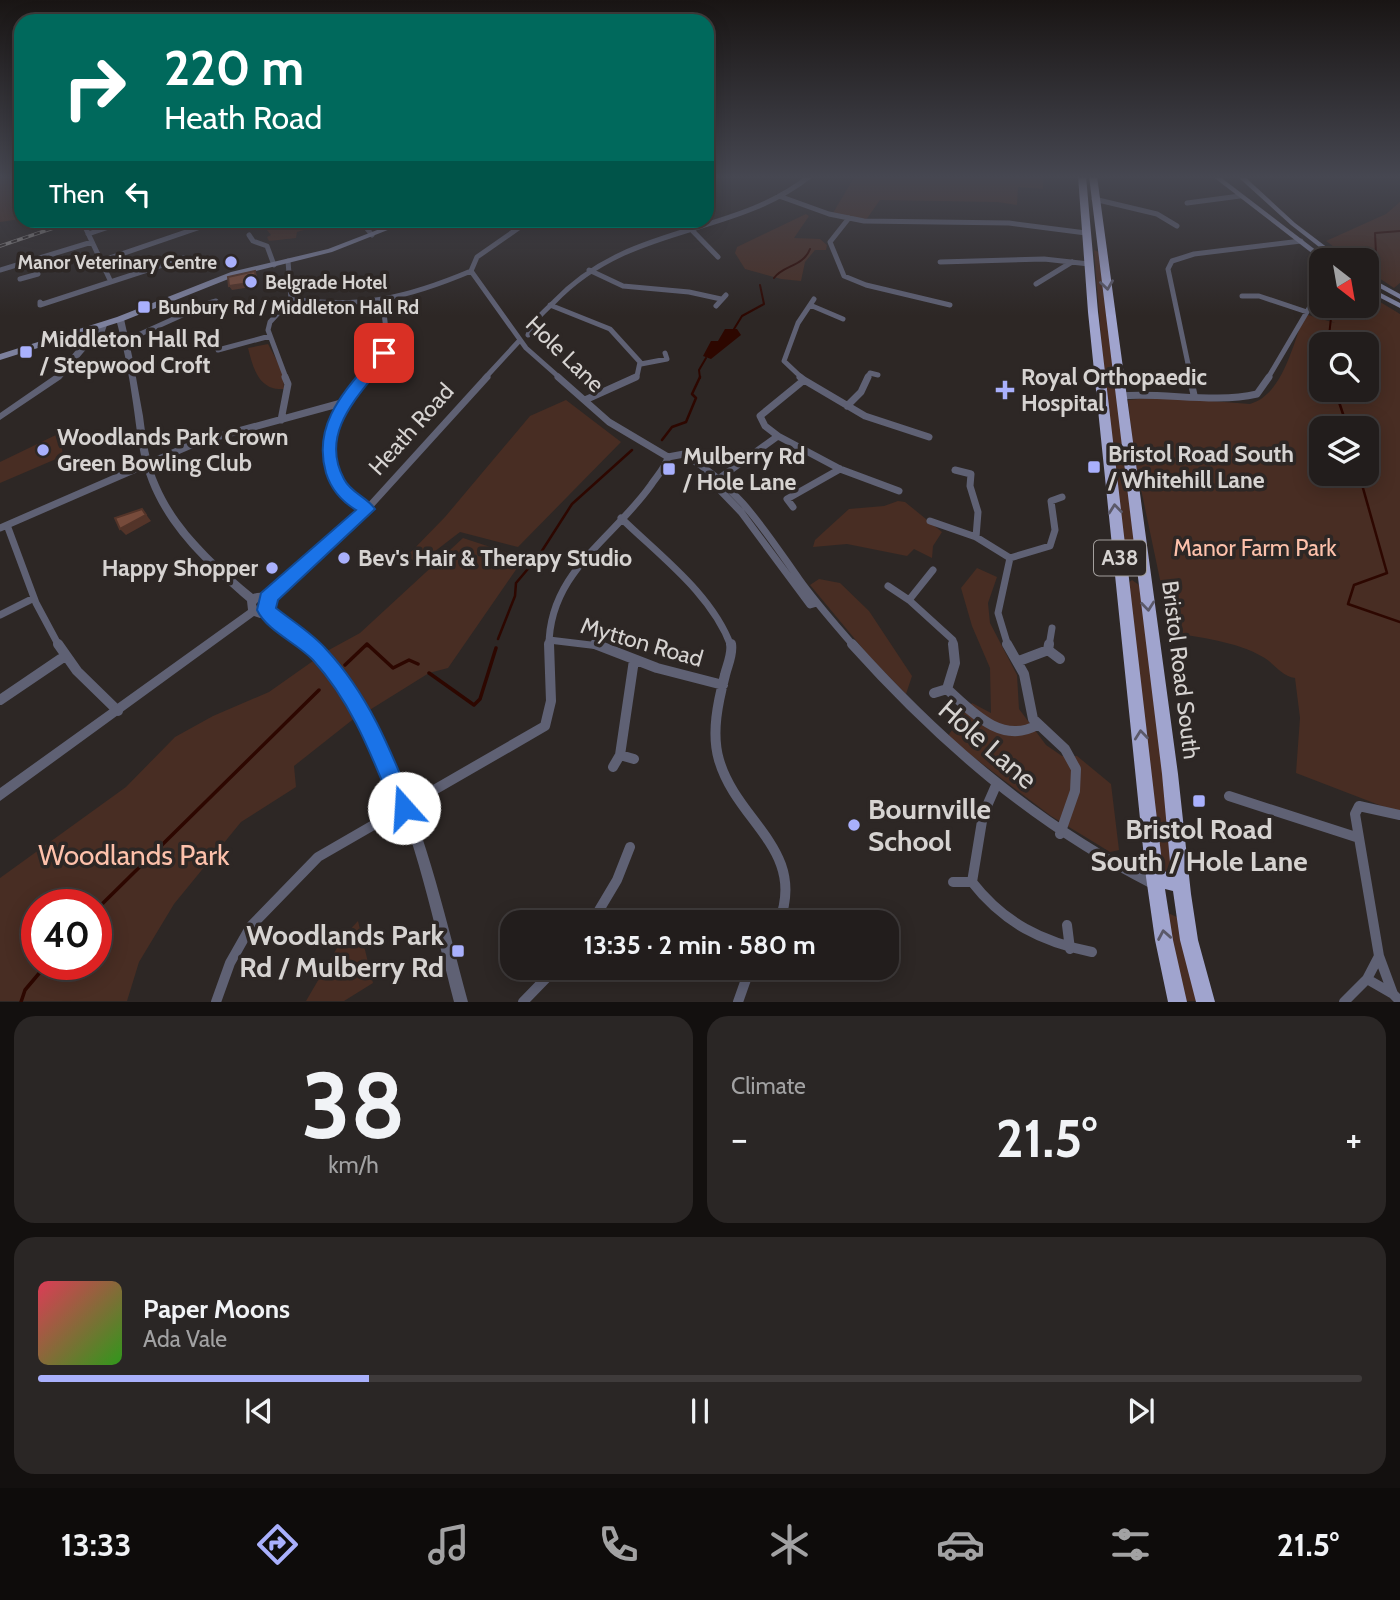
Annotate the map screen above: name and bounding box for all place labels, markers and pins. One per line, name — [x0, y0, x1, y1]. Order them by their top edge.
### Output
place label: Manor Veterinary Centre — [18, 251, 217, 274]
marker: Manor Veterinary Centre — [223, 254, 239, 270]
place label: Belgrade Hotel — [265, 271, 387, 294]
marker: Belgrade Hotel — [243, 274, 259, 290]
place label: Bunbury Rd / Middleton Hall Rd — [158, 296, 419, 319]
marker: Bunbury Rd / Middleton Hall Rd — [136, 299, 152, 315]
pin — [354, 323, 414, 383]
place label: Middleton Hall Rd / Stepwood Croft — [39, 325, 220, 379]
marker: Middleton Hall Rd / Stepwood Croft — [18, 344, 34, 360]
place label: Royal Orthopaedic Hospital — [1021, 363, 1207, 417]
marker: Royal Orthopaedic Hospital — [995, 380, 1015, 400]
place label: Woodlands Park Crown Green Bowling Club — [57, 423, 288, 477]
place label: Bristol Road South / Whitehill Lane — [1107, 440, 1294, 494]
marker: Woodlands Park Crown Green Bowling Club — [35, 442, 51, 458]
place label: Mulberry Rd / Hole Lane — [682, 442, 805, 496]
marker: Bristol Road South / Whitehill Lane — [1086, 459, 1102, 475]
marker: Mulberry Rd / Hole Lane — [661, 461, 677, 477]
place label: Bev's Hair & Therapy Studio — [358, 544, 632, 572]
marker: Bev's Hair & Therapy Studio — [336, 550, 352, 566]
place label: Happy Shopper — [102, 554, 258, 582]
marker: Happy Shopper — [264, 560, 280, 576]
place label: Bournville School — [868, 792, 991, 858]
marker: Bristol Road South / Hole Lane — [1191, 793, 1207, 809]
place label: Bristol Road South / Hole Lane — [1090, 812, 1308, 878]
marker: Bournville School — [846, 817, 862, 833]
place label: Woodlands Park Rd / Mulberry Rd — [239, 918, 444, 984]
marker: Woodlands Park Rd / Mulberry Rd — [450, 943, 466, 959]

